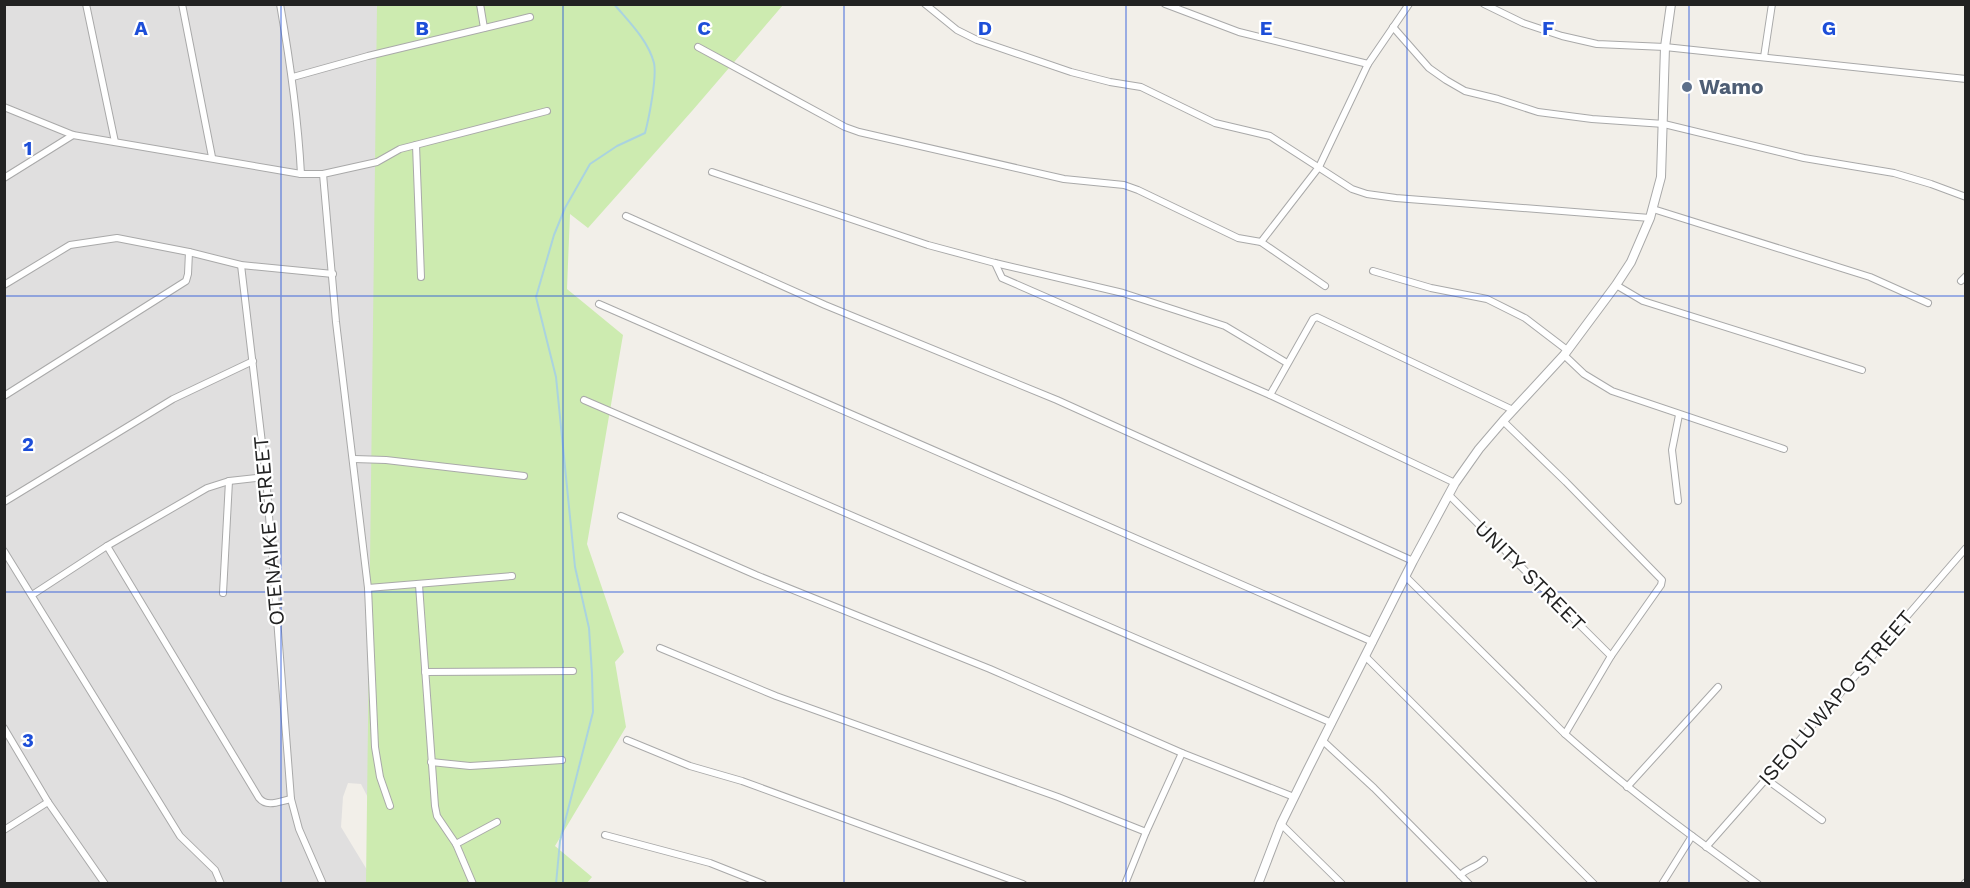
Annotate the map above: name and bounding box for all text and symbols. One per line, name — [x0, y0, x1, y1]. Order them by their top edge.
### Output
text: A — [134, 16, 148, 40]
text: B — [415, 16, 429, 40]
text: C — [697, 16, 711, 40]
text: D — [978, 16, 992, 40]
text: E — [1260, 16, 1272, 40]
text: F — [1542, 16, 1554, 40]
text: G — [1822, 16, 1836, 40]
place label: Wamo — [1699, 74, 1764, 99]
marker: Wamo — [1680, 80, 1694, 94]
text: 1 — [24, 136, 32, 160]
text: 2 — [22, 432, 34, 456]
street label: OTENAIKE STREET — [248, 435, 289, 627]
street label: UNITY STREET — [1470, 515, 1591, 636]
street label: ISEOLUWAPO STREET — [1753, 605, 1919, 790]
text: 3 — [22, 728, 34, 752]

